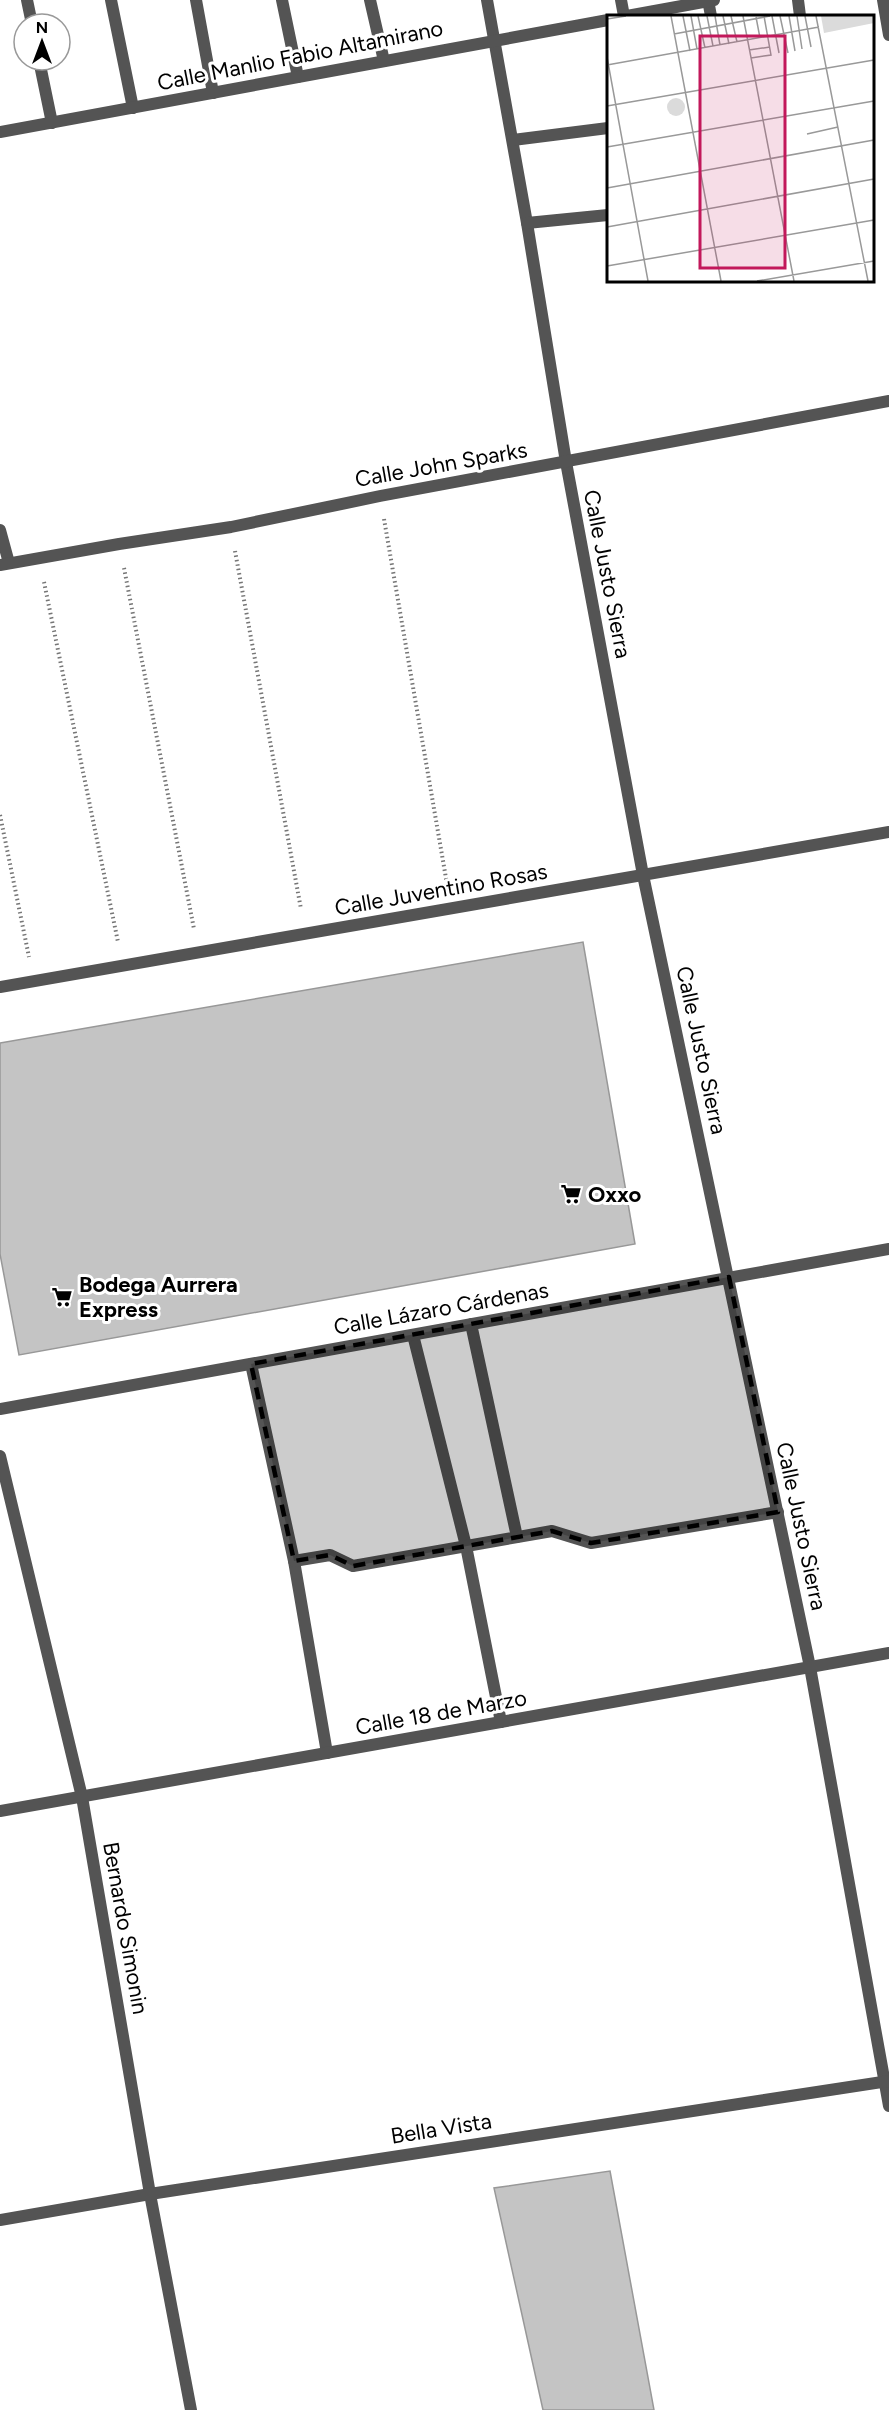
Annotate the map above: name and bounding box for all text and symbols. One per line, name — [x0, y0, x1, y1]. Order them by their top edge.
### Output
north arrow — [12, 12, 72, 72]
street label: Calle Manlio Fabio Altamirano — [155, 15, 445, 96]
inset map — [607, 15, 874, 282]
text: N — [36, 18, 48, 37]
street label: Calle John Sparks — [353, 436, 529, 493]
street label: Calle Justo Sierra — [578, 487, 637, 661]
street label: Calle Juventino Rosas — [333, 857, 550, 921]
street label: Calle Justo Sierra — [671, 964, 733, 1137]
place label: Oxxo — [588, 1181, 642, 1208]
supermarket icon: Oxxo — [559, 1182, 583, 1206]
place label: Bodega Aurrera Express — [79, 1271, 238, 1323]
street label: Calle Lázaro Cárdenas — [332, 1276, 551, 1341]
supermarket icon: Bodega Aurrera Express — [50, 1285, 74, 1309]
street label: Calle Justo Sierra — [771, 1440, 833, 1613]
street label: Calle 18 de Marzo — [353, 1684, 529, 1741]
street label: Bernardo Simonin — [97, 1840, 154, 2016]
street label: Bella Vista — [389, 2107, 494, 2150]

